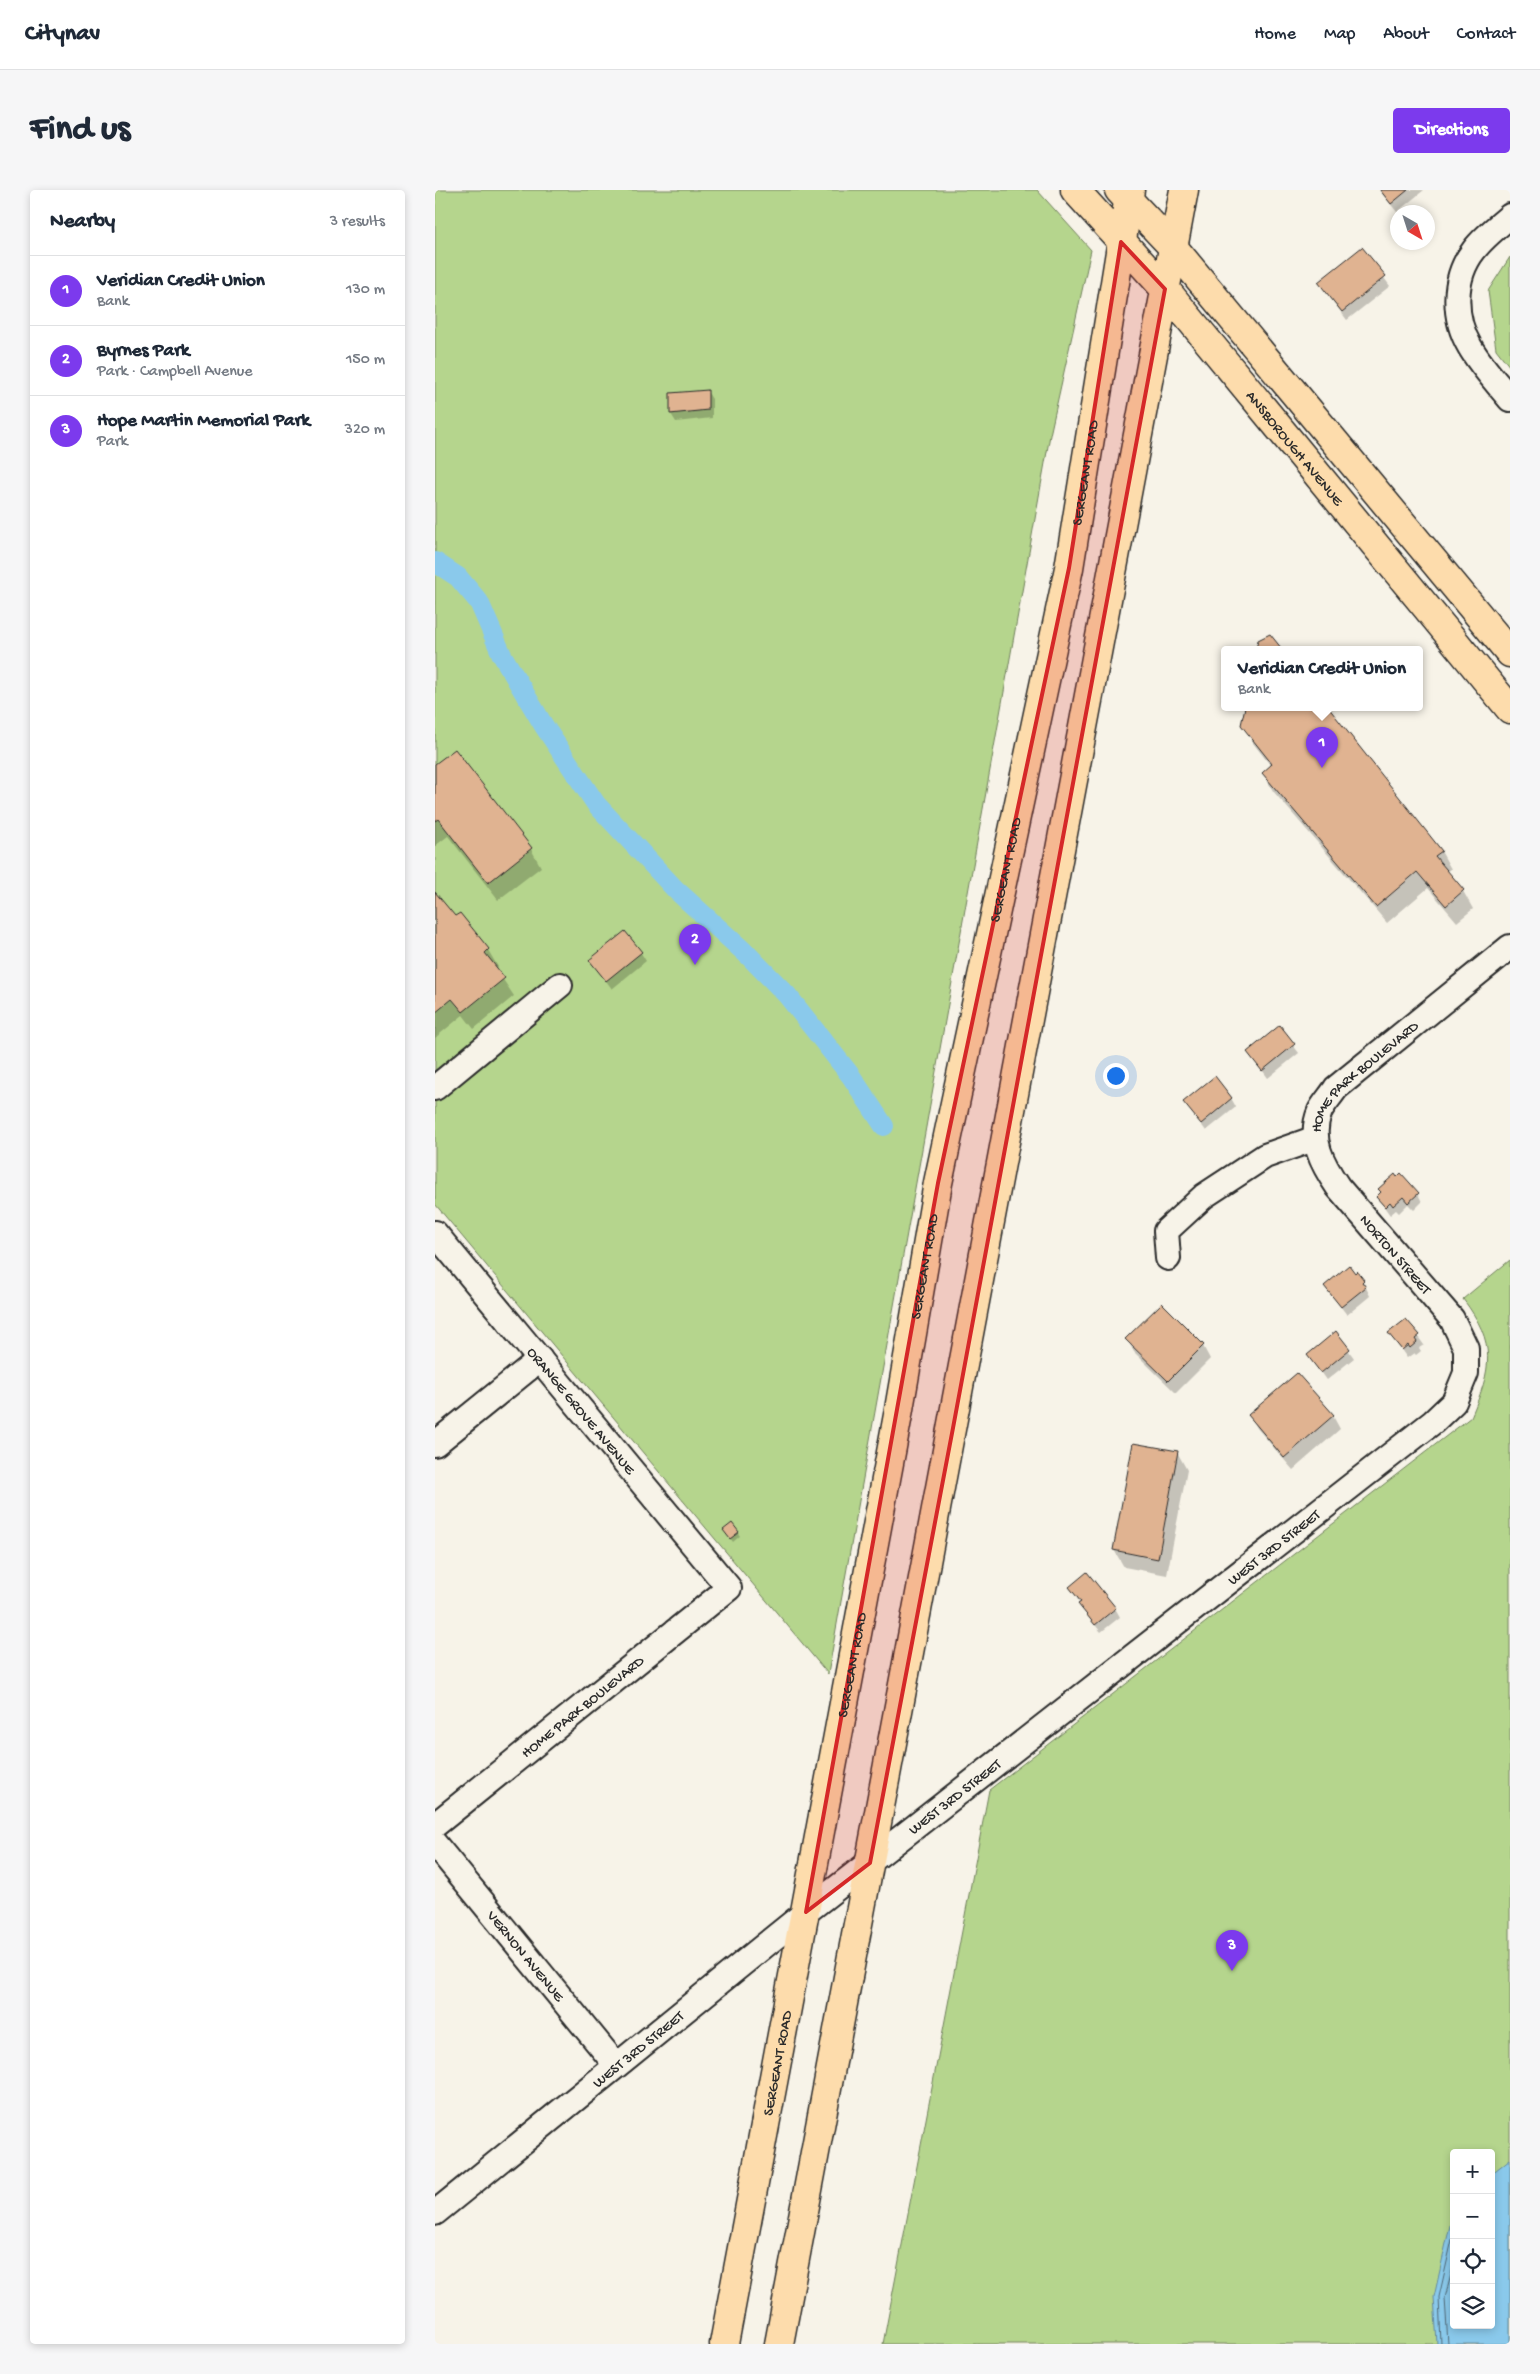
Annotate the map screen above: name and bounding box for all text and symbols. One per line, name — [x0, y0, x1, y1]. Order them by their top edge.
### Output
text: Citynav — [25, 20, 100, 49]
text: Home — [1254, 24, 1296, 45]
text: Map — [1324, 24, 1355, 45]
text: About — [1383, 24, 1429, 45]
text: Contact — [1457, 24, 1515, 45]
button: Directions — [1393, 108, 1510, 153]
text: Find us — [30, 110, 130, 151]
north arrow — [1390, 205, 1435, 250]
text: Nearby — [50, 210, 115, 235]
text: 3 results — [330, 213, 385, 232]
text: Veridian Credit Union — [97, 270, 265, 293]
text: 1 — [63, 281, 69, 300]
text: 130 m — [346, 281, 385, 300]
text: Bank — [97, 293, 129, 312]
text: Byrnes Park — [97, 340, 189, 363]
text: 2 — [62, 351, 70, 370]
text: 150 m — [346, 351, 385, 370]
text: Park · Campbell Avenue — [97, 363, 253, 382]
street label: ANSBOROUGH AVENUE — [1241, 388, 1347, 511]
text: Hope Martin Memorial Park — [97, 410, 310, 433]
street label: SERGEANT ROAD — [1069, 419, 1104, 527]
text: 3 — [62, 421, 70, 440]
text: 320 m — [345, 421, 385, 440]
text: Park — [97, 433, 128, 452]
popup — [1221, 646, 1423, 711]
text: Veridian Credit Union — [1238, 658, 1406, 681]
text: Bank — [1238, 681, 1270, 700]
pin: 1 — [1306, 727, 1338, 768]
street label: SERGEANT ROAD — [987, 816, 1027, 924]
pin: 2 — [679, 924, 711, 965]
street label: HOME PARK BOULEVARD — [1308, 1018, 1423, 1133]
your location — [1103, 1063, 1129, 1089]
street label: SERGEANT ROAD — [908, 1212, 944, 1321]
street label: NORTON STREET — [1355, 1212, 1435, 1300]
street label: ORANGE GROVE AVENUE — [522, 1344, 639, 1479]
street label: WEST 3RD STREET — [1225, 1506, 1326, 1590]
street label: SERGEANT ROAD — [835, 1611, 872, 1719]
street label: HOME PARK BOULEVARD — [518, 1652, 648, 1763]
street label: WEST 3RD STREET — [906, 1755, 1006, 1839]
street label: VERNON AVENUE — [482, 1907, 568, 2006]
pin: 3 — [1216, 1930, 1248, 1971]
street label: WEST 3RD STREET — [590, 2007, 689, 2093]
street label: SERGEANT ROAD — [760, 2009, 797, 2117]
map controls — [1450, 2149, 1495, 2329]
button: + — [1450, 2149, 1495, 2194]
button: − — [1450, 2194, 1495, 2239]
button: locate — [1450, 2239, 1495, 2284]
button: layers — [1450, 2284, 1495, 2329]

